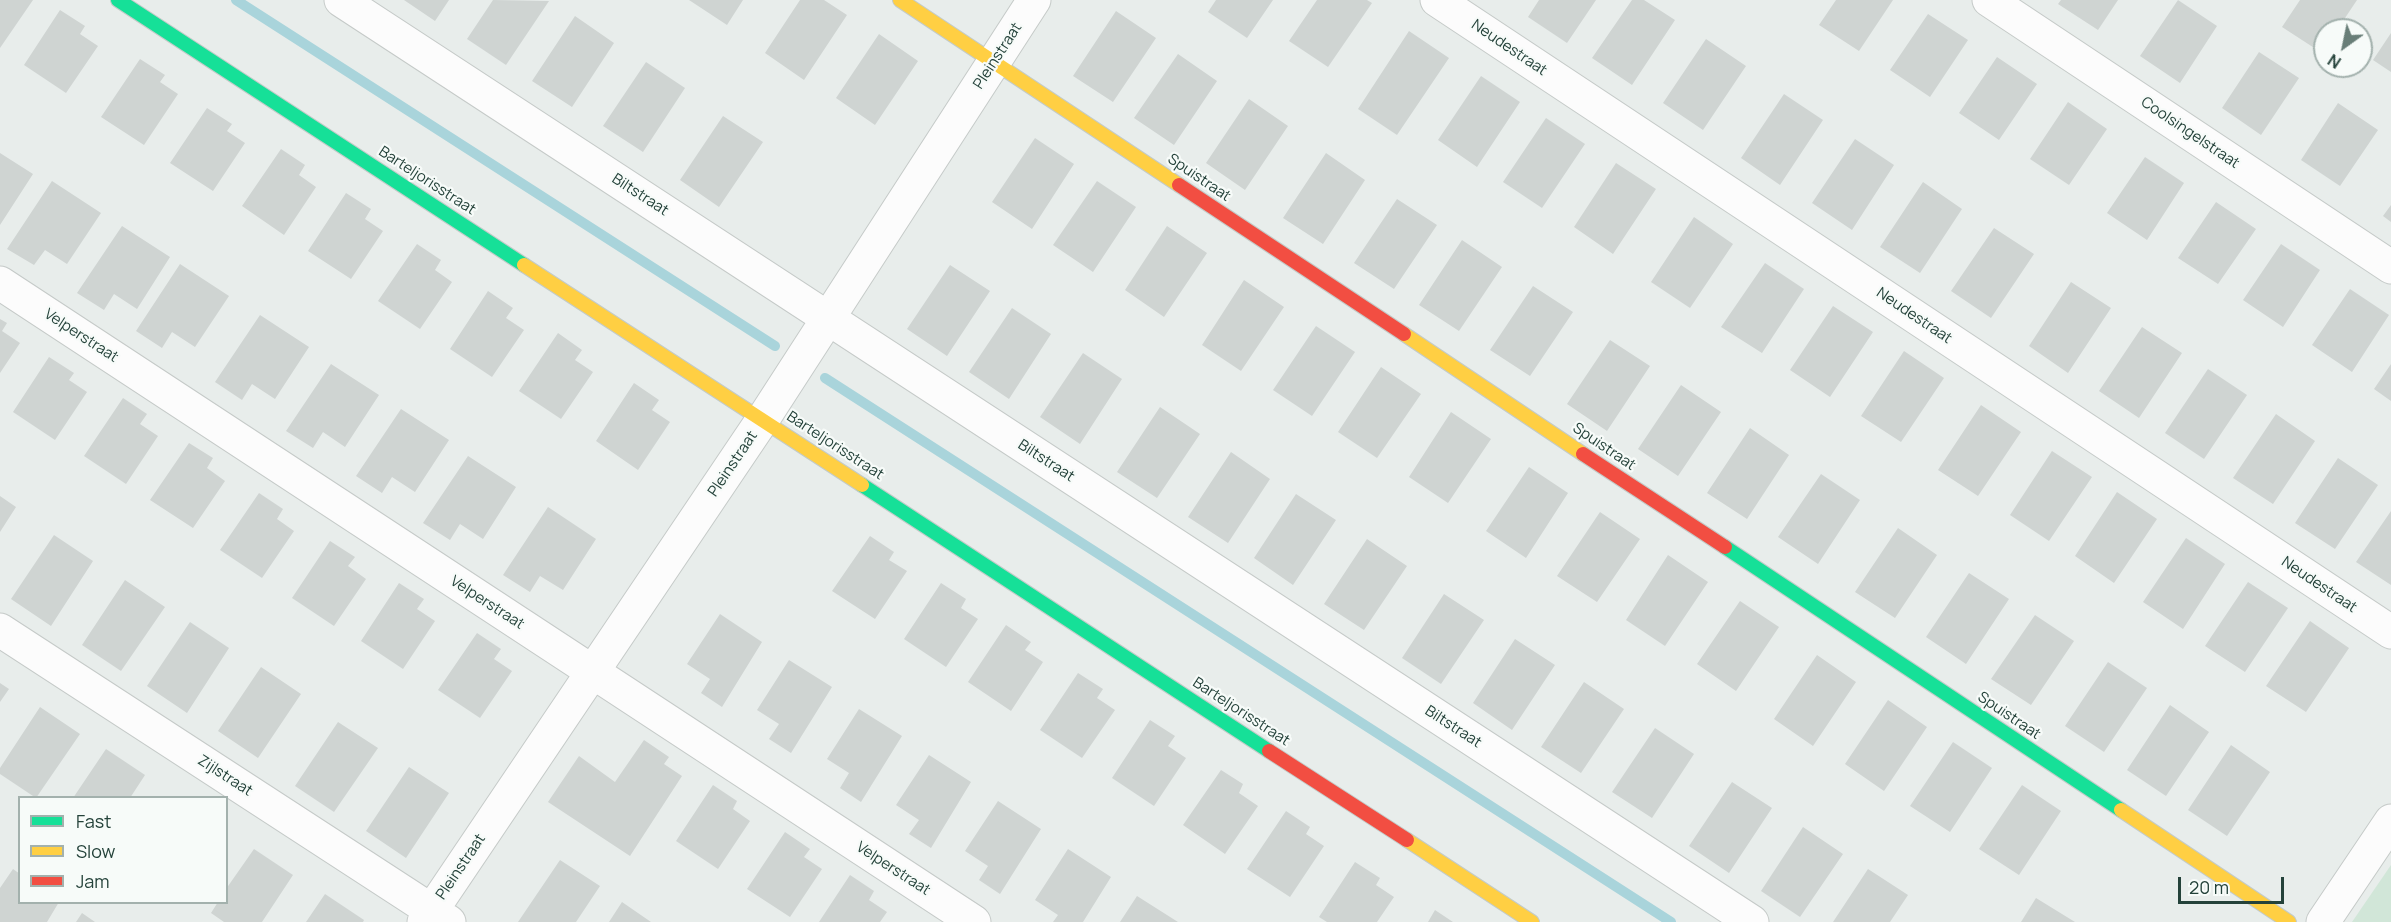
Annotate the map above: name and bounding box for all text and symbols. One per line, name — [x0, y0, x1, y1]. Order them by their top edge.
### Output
street label: Neudestraat — [1468, 16, 1550, 80]
north arrow — [2313, 18, 2373, 78]
street label: Pleinstraat — [970, 19, 1026, 93]
text: N — [2323, 49, 2345, 74]
street label: Coolsingelstraat — [2137, 93, 2243, 173]
street label: Barteljorisstraat — [375, 143, 479, 219]
street label: Spuistraat — [1164, 150, 1234, 206]
street label: Biltstraat — [608, 170, 672, 220]
street label: Neudestraat — [1873, 284, 1955, 348]
street label: Velperstraat — [41, 305, 121, 367]
street label: Barteljorisstraat — [783, 408, 887, 484]
street label: Spuistraat — [1569, 419, 1639, 475]
street label: Pleinstraat — [704, 428, 762, 500]
street label: Biltstraat — [1014, 436, 1078, 486]
street label: Neudestraat — [2278, 553, 2360, 617]
street label: Velperstraat — [447, 572, 527, 634]
street label: Barteljorisstraat — [1189, 674, 1293, 750]
street label: Spuistraat — [1974, 688, 2044, 744]
street label: Biltstraat — [1421, 702, 1485, 752]
street label: Zijlstraat — [194, 752, 256, 800]
legend — [18, 796, 228, 904]
text: Fast — [76, 809, 111, 833]
street label: Pleinstraat — [432, 831, 490, 903]
street label: Velperstraat — [853, 838, 933, 900]
text: Slow — [76, 839, 115, 863]
scale bar — [2181, 865, 2288, 903]
text: Jam — [76, 869, 110, 893]
text: 20 m — [2189, 875, 2229, 899]

